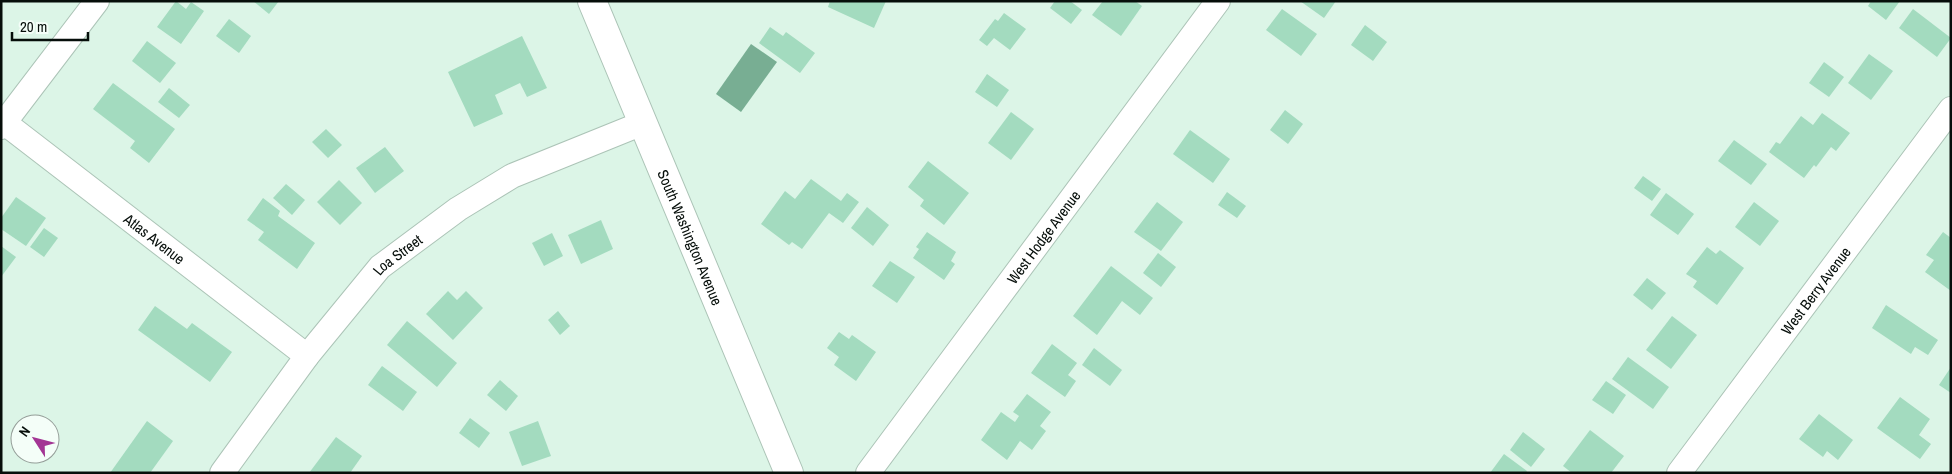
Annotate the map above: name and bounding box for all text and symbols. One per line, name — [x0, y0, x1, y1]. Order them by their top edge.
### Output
scale bar — [12, 10, 89, 42]
text: 20 m — [20, 16, 47, 37]
street label: South Washington Avenue — [653, 166, 728, 308]
street label: West Hodge Avenue — [1001, 186, 1085, 288]
street label: Atlas Avenue — [119, 208, 190, 269]
street label: Loa Street — [367, 229, 427, 279]
street label: West Berry Avenue — [1776, 242, 1855, 339]
north arrow — [10, 414, 60, 464]
text: N — [15, 423, 34, 440]

